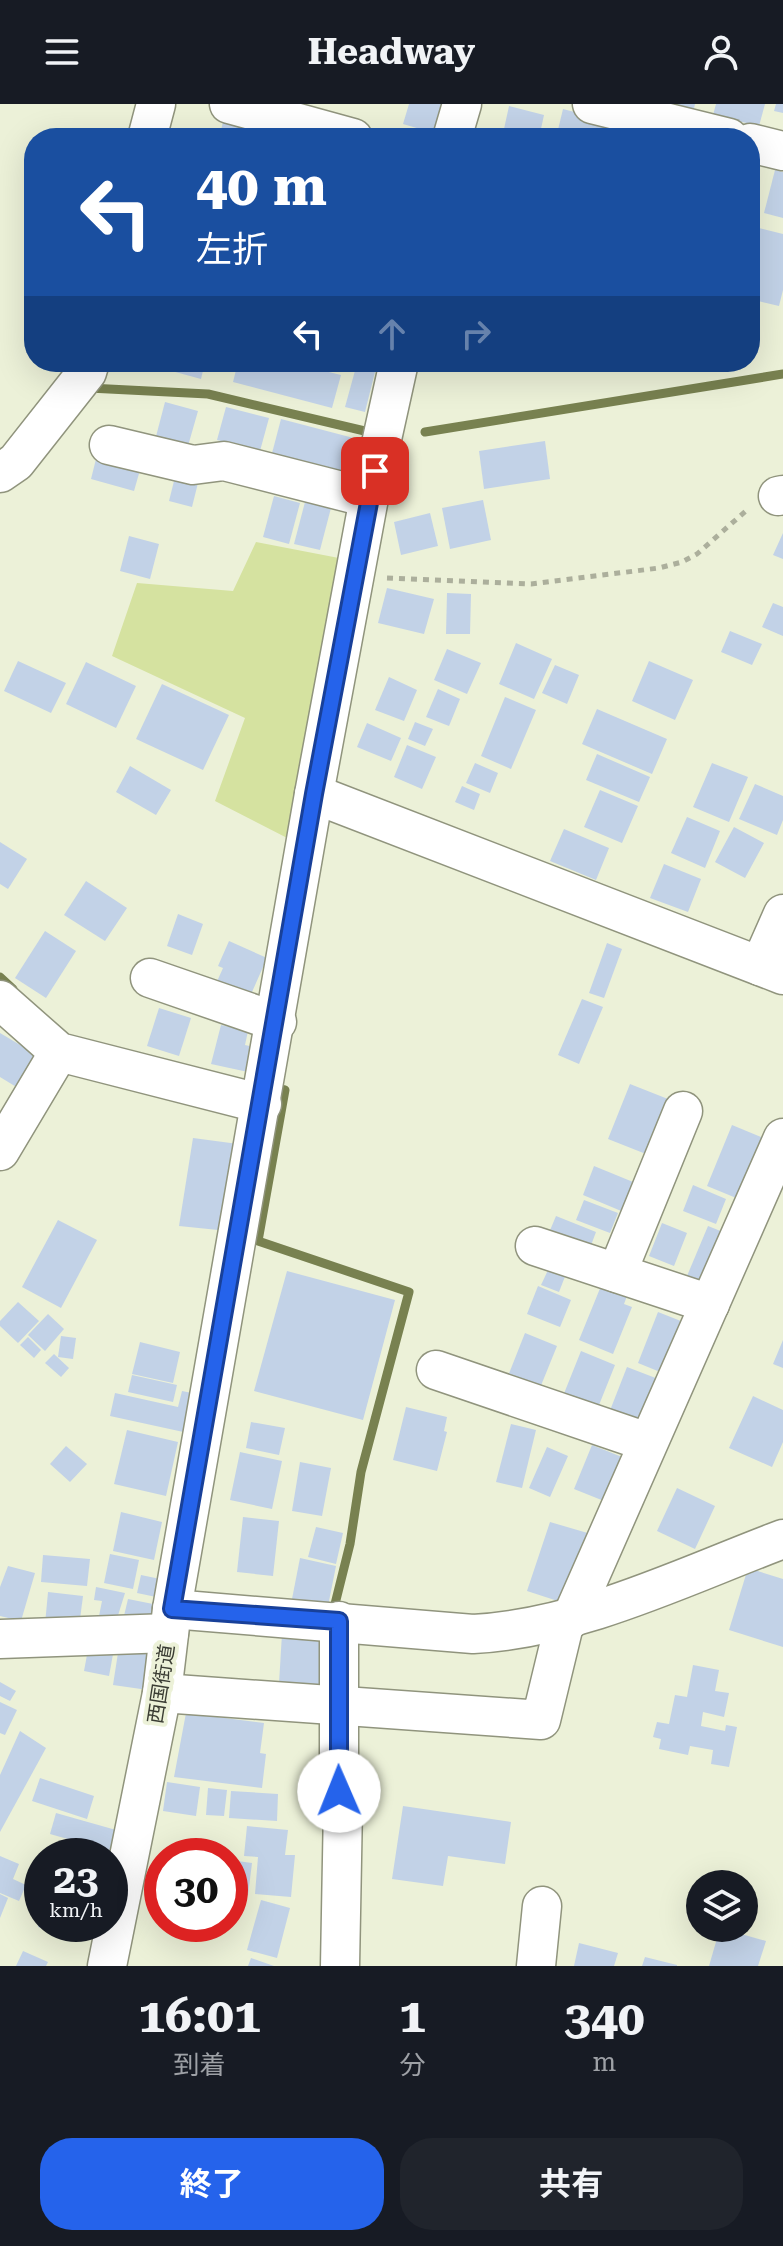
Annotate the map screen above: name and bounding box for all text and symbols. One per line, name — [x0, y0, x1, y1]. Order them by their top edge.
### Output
icon: menu — [40, 30, 84, 74]
icon: person — [699, 30, 743, 74]
text: Headway — [308, 31, 475, 73]
text: 40 m — [196, 153, 327, 219]
icon: left — [64, 160, 168, 264]
text: 左折 — [196, 229, 268, 271]
icon: left — [286, 312, 330, 356]
icon: ahead — [370, 312, 414, 356]
icon: right — [454, 312, 498, 356]
pin — [341, 437, 409, 505]
icon: arrive — [353, 449, 397, 493]
street label: 西国街道 — [143, 1643, 179, 1725]
position arrow — [297, 1749, 381, 1833]
speed limit sign: 30 — [144, 1838, 248, 1942]
text: 23 — [54, 1856, 98, 1903]
map controls — [686, 1870, 758, 1942]
button: layers — [686, 1870, 758, 1942]
text: km/h — [49, 1898, 103, 1922]
text: 16:01 — [138, 1988, 261, 2044]
text: 1 — [399, 1988, 426, 2044]
text: 340 — [564, 1991, 645, 2047]
text: m — [593, 2047, 616, 2077]
text: 到着 — [173, 2050, 226, 2080]
text: 分 — [399, 2050, 425, 2080]
button: 終了 — [40, 2138, 384, 2230]
button: 共有 — [400, 2138, 743, 2230]

